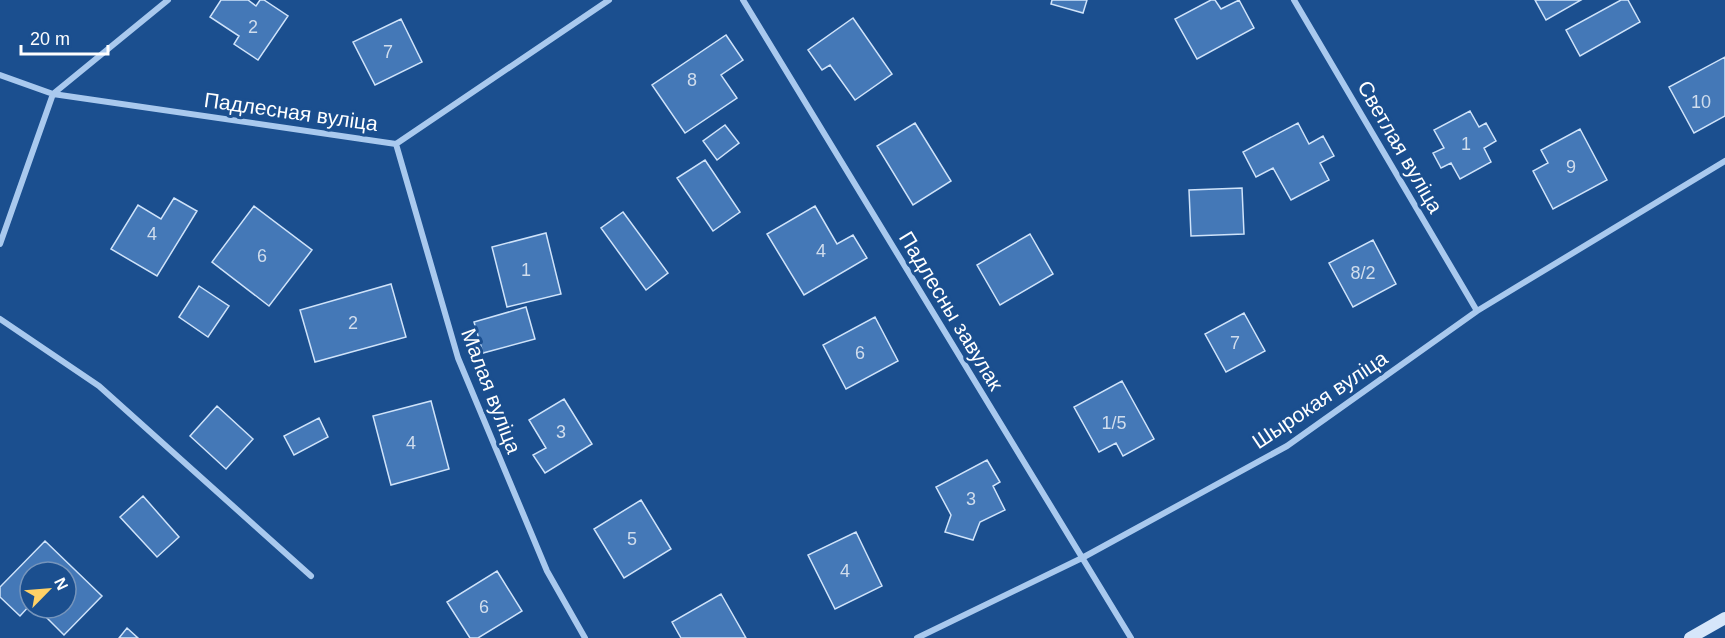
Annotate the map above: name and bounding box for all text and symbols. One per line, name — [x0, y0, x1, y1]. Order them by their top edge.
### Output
house number: 2 — [248, 17, 258, 37]
scale bar — [21, 18, 108, 56]
text: 20 m — [30, 29, 70, 49]
house number: 7 — [383, 42, 393, 62]
house number: 8 — [687, 70, 697, 90]
street label: Светлая вуліца — [1353, 77, 1448, 217]
street label: Падлесная вуліца — [203, 88, 380, 135]
house number: 10 — [1691, 92, 1711, 112]
house number: 1 — [1461, 134, 1471, 154]
house number: 9 — [1566, 157, 1576, 177]
house number: 4 — [147, 224, 157, 244]
street label: Падлесны завулак — [895, 227, 1008, 395]
house number: 4 — [816, 241, 826, 261]
house number: 6 — [257, 246, 267, 266]
house number: 1 — [521, 260, 531, 280]
house number: 8/2 — [1350, 263, 1376, 283]
house number: 2 — [348, 313, 358, 333]
street label: Малая вуліца — [457, 325, 526, 457]
house number: 7 — [1230, 333, 1240, 353]
house number: 6 — [855, 343, 865, 363]
street label: Шырокая вуліца — [1248, 346, 1392, 453]
house number: 1/5 — [1101, 413, 1127, 433]
house number: 3 — [556, 422, 566, 442]
house number: 4 — [406, 433, 416, 453]
house number: 3 — [966, 489, 976, 509]
house number: 5 — [627, 529, 637, 549]
north arrow — [18, 560, 78, 620]
house number: 4 — [840, 561, 850, 581]
text: N — [51, 575, 71, 593]
house number: 6 — [479, 597, 489, 617]

